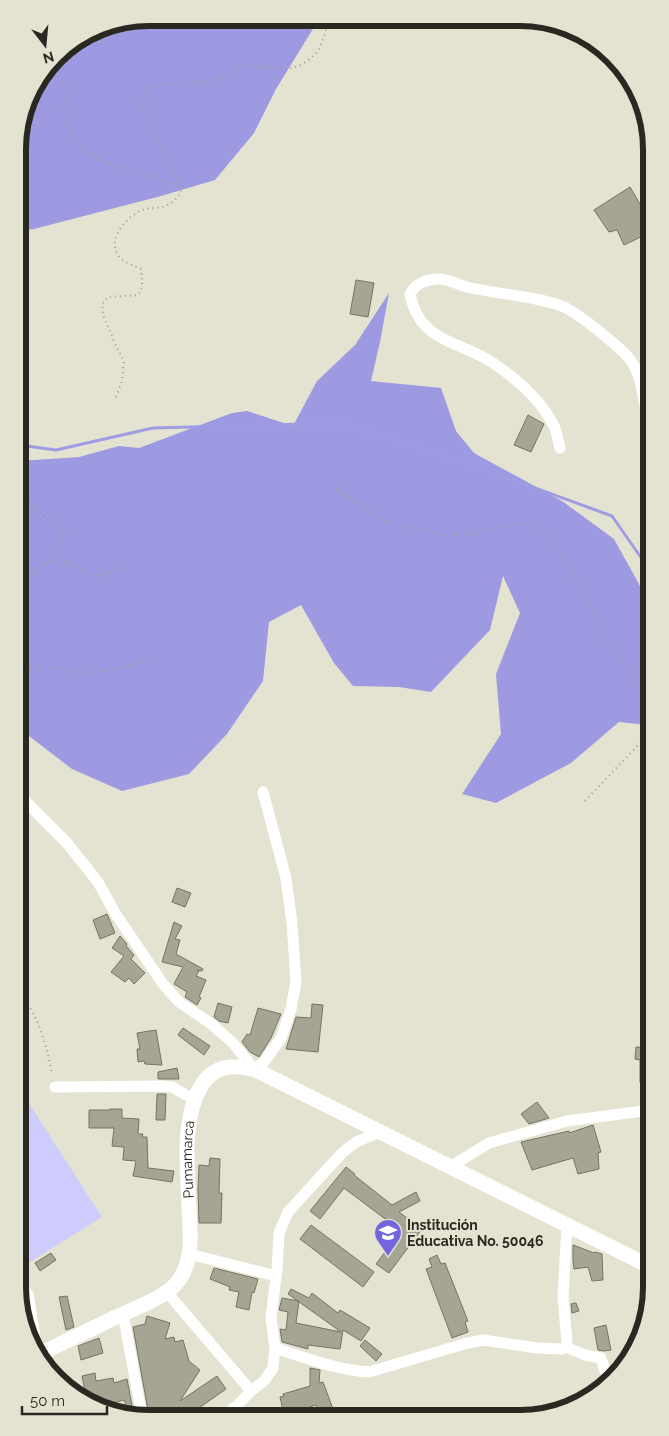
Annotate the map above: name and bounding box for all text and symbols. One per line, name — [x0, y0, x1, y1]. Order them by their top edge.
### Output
north arrow — [20, 20, 70, 70]
text: N — [41, 48, 56, 67]
street label: Pumamarca — [179, 1119, 197, 1199]
place label: Institución Educativa No. 50046 — [407, 1217, 544, 1249]
school or university icon: Institución Educativa No. 50046 — [373, 1218, 403, 1257]
scale bar — [22, 1384, 108, 1416]
text: 50 m — [30, 1392, 65, 1410]

